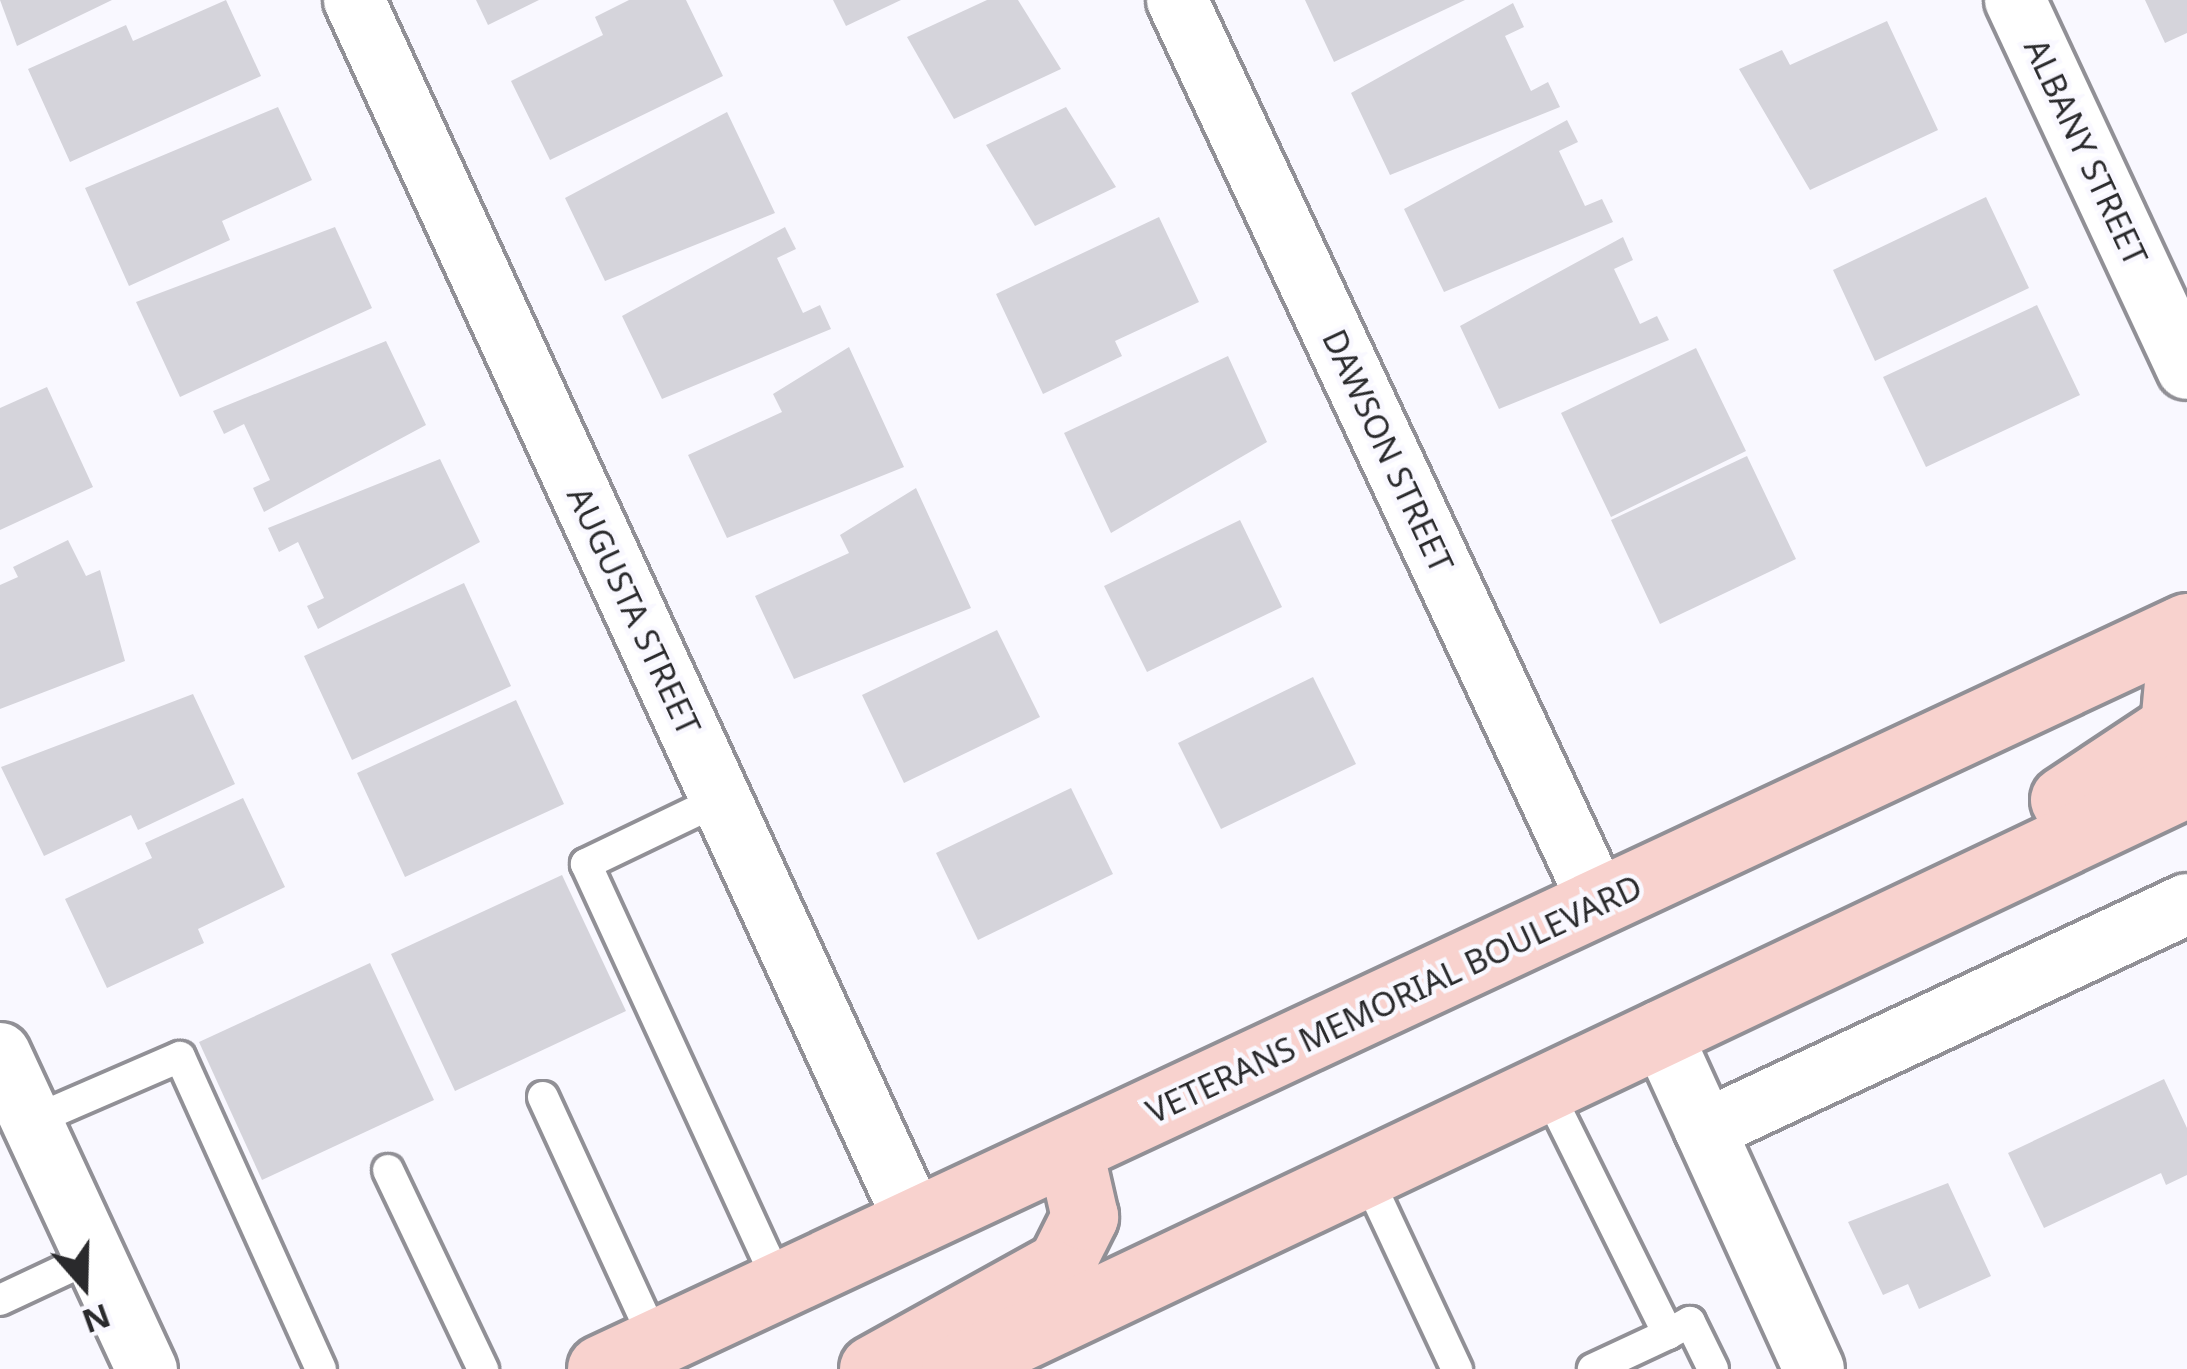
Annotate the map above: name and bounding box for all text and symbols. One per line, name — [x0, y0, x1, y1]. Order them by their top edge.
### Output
street label: ALBANY STREET — [2016, 32, 2156, 272]
street label: DAWSON STREET — [1314, 323, 1462, 579]
street label: AUGUSTA STREET — [559, 481, 709, 741]
street label: VETERANS MEMORIAL BOULEVARD — [1140, 867, 1648, 1131]
north arrow — [24, 1225, 144, 1345]
text: N — [76, 1294, 117, 1345]

